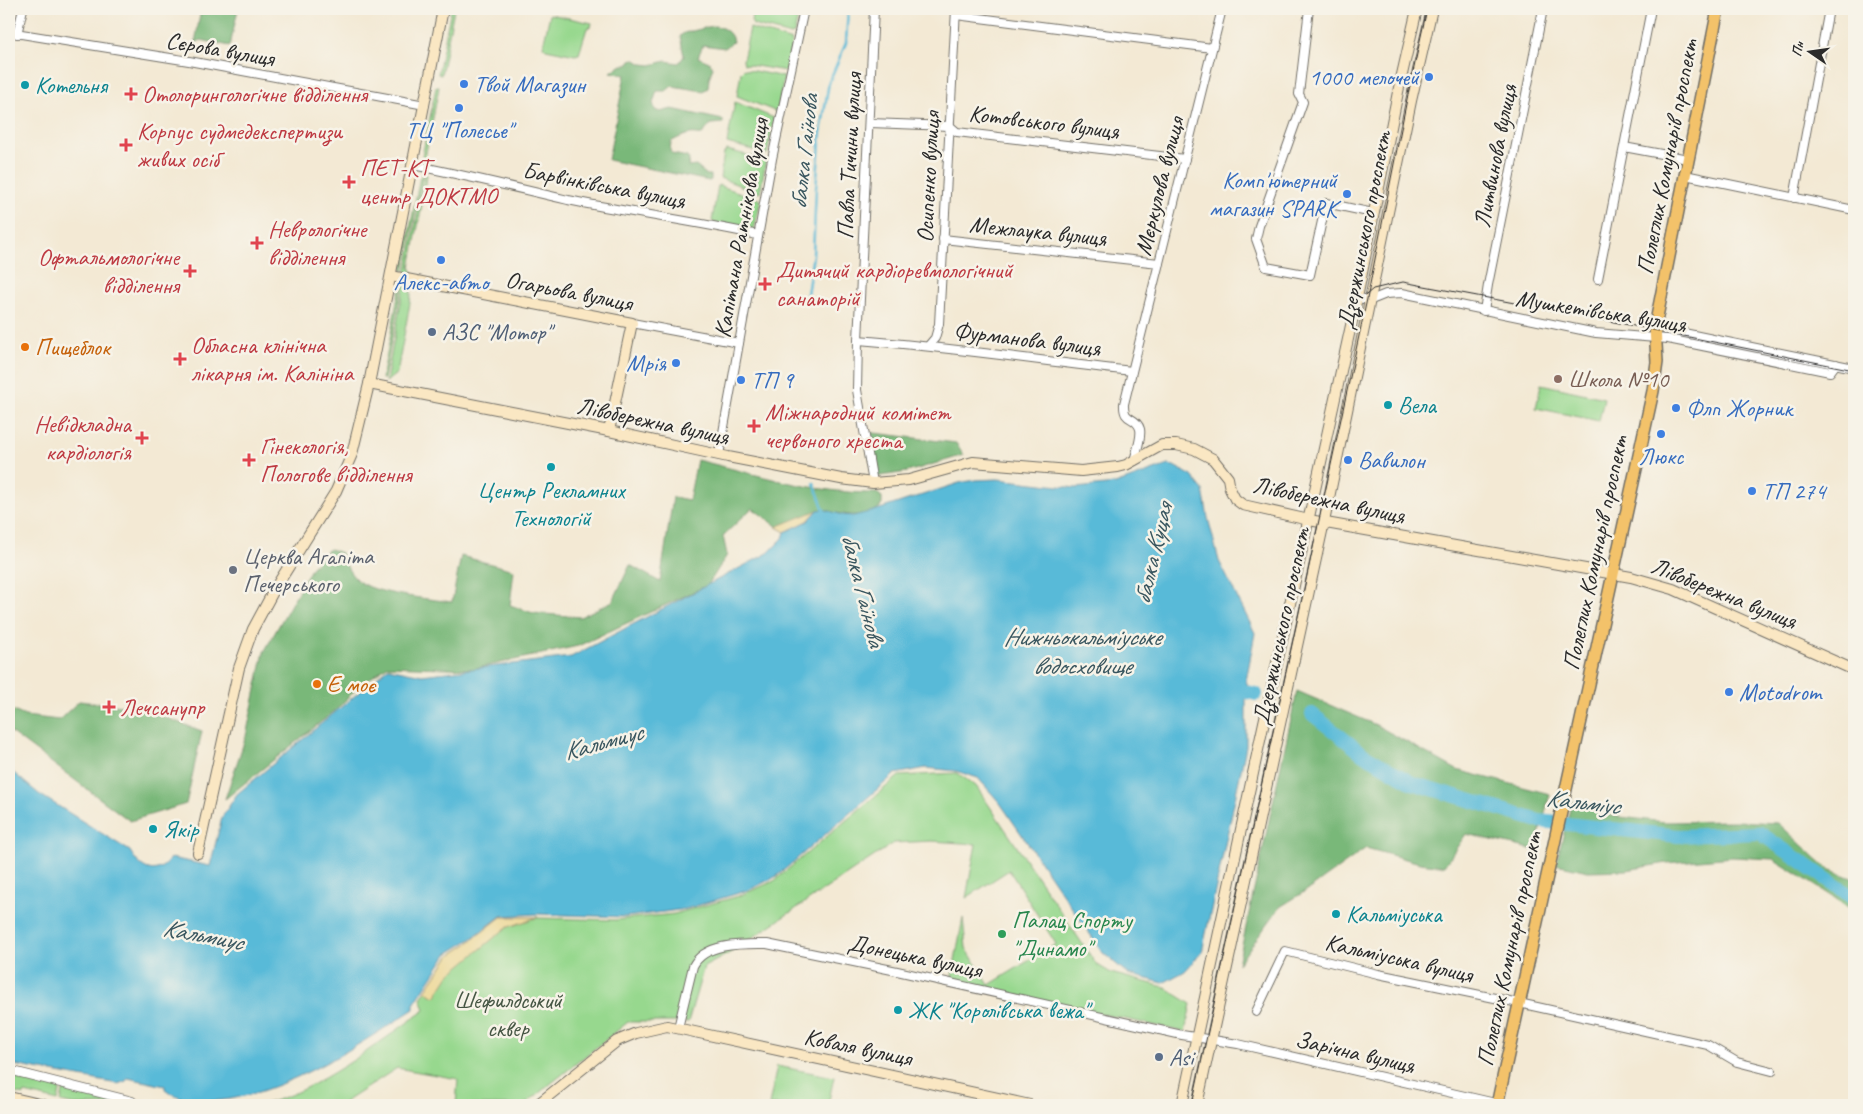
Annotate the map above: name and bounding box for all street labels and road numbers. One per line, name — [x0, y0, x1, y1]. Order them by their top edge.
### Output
street label: Сєрова вулиця — [164, 25, 278, 74]
street label: Полеглих Комунарів проспект — [1630, 35, 1705, 277]
street label: Павла Тичини вулиця — [830, 71, 868, 240]
street label: Литвинова вулиця — [1466, 81, 1524, 230]
street label: Котовського вулиця — [967, 98, 1122, 146]
street label: Осипенко вулиця — [910, 109, 947, 243]
street label: Мєркулова вулиця — [1127, 112, 1191, 258]
street label: Капітана Ратнікова вулиця — [707, 115, 775, 340]
street label: Дзержинського проспект — [1330, 127, 1399, 332]
street label: Барвінківська вулиця — [520, 155, 689, 216]
street label: Межлаука вулиця — [968, 209, 1109, 253]
street label: Огарьова вулиця — [503, 264, 637, 318]
street label: Мушкетівська вулиця — [1514, 283, 1690, 339]
street label: Фурманова вулиця — [952, 315, 1103, 363]
street label: Лівобережна вулиця — [574, 390, 733, 452]
street label: Полеглих Комунарів проспект — [1556, 431, 1635, 673]
street label: Лівобережна вулиця — [1250, 469, 1409, 531]
street label: Дзержинського проспект — [1245, 523, 1318, 728]
street label: Лівобережна вулиця — [1647, 550, 1802, 636]
street label: Полеглих Комунарів проспект — [1470, 827, 1549, 1069]
street label: Донецька вулиця — [845, 927, 986, 985]
street label: Кальміуська вулиця — [1323, 927, 1477, 990]
street label: Коваля вулиця — [802, 1021, 916, 1073]
street label: Зарічна вулиця — [1292, 1024, 1419, 1081]

